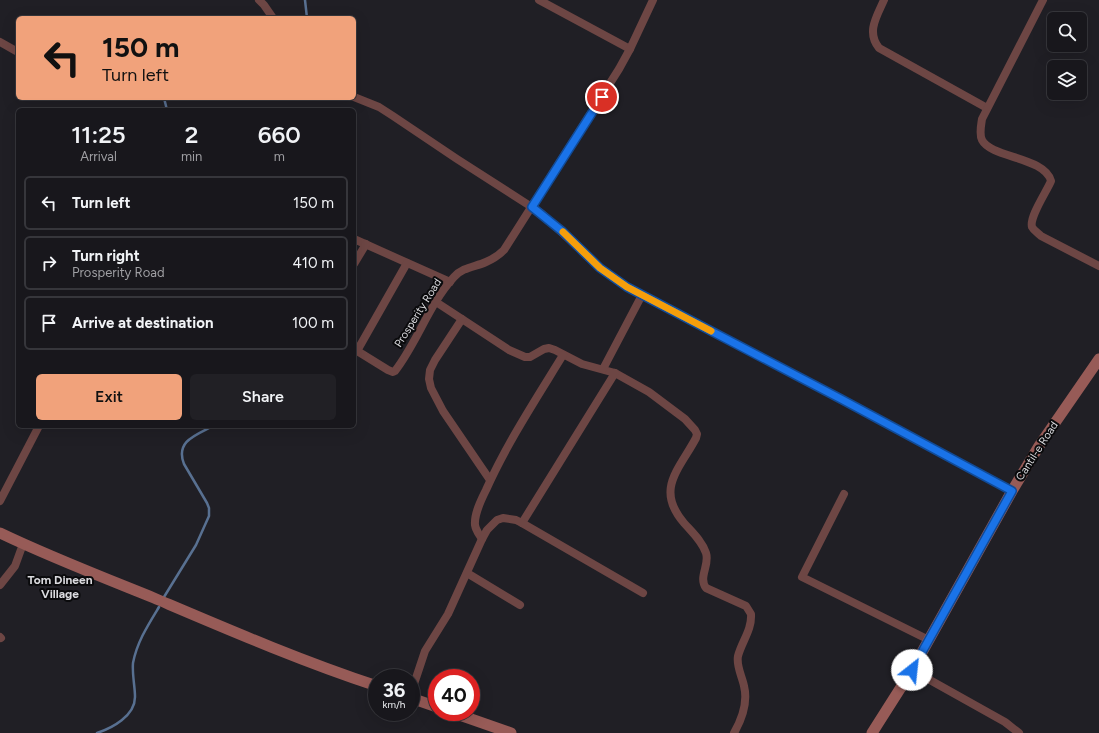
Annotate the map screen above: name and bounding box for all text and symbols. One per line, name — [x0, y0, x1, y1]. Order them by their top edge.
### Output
map controls — [1047, 12, 1087, 100]
button: search — [1047, 12, 1087, 52]
text: 150 m — [102, 30, 179, 64]
icon: left — [36, 32, 88, 84]
button: layers — [1047, 60, 1087, 100]
text: Turn left — [102, 64, 169, 86]
pin — [585, 80, 619, 114]
icon: arrive — [591, 86, 613, 108]
text: 11:25 — [71, 120, 126, 149]
text: 2 — [185, 120, 199, 149]
text: 660 — [258, 120, 301, 149]
text: Arrival — [80, 149, 117, 164]
text: min — [181, 149, 202, 164]
text: m — [274, 149, 285, 164]
icon: left — [38, 192, 60, 214]
text: Turn left — [72, 194, 130, 212]
text: 150 m — [293, 194, 334, 212]
text: Turn right — [72, 247, 140, 265]
icon: right — [38, 252, 60, 274]
text: 410 m — [292, 254, 334, 272]
text: Prosperity Road — [72, 265, 165, 280]
street label: Prosperity Road — [392, 276, 444, 350]
icon: arrive — [38, 312, 60, 334]
text: Arrive at destination — [72, 314, 213, 332]
text: 100 m — [292, 314, 334, 332]
button: Exit — [36, 374, 182, 420]
button: Share — [190, 374, 336, 420]
street label: Cantil-e Road — [1013, 419, 1061, 483]
district label: Tom Dineen Village — [28, 573, 93, 601]
position arrow — [891, 649, 933, 691]
speed limit sign: 40 — [428, 669, 480, 721]
text: 36 — [383, 678, 405, 702]
text: km/h — [383, 698, 405, 711]

